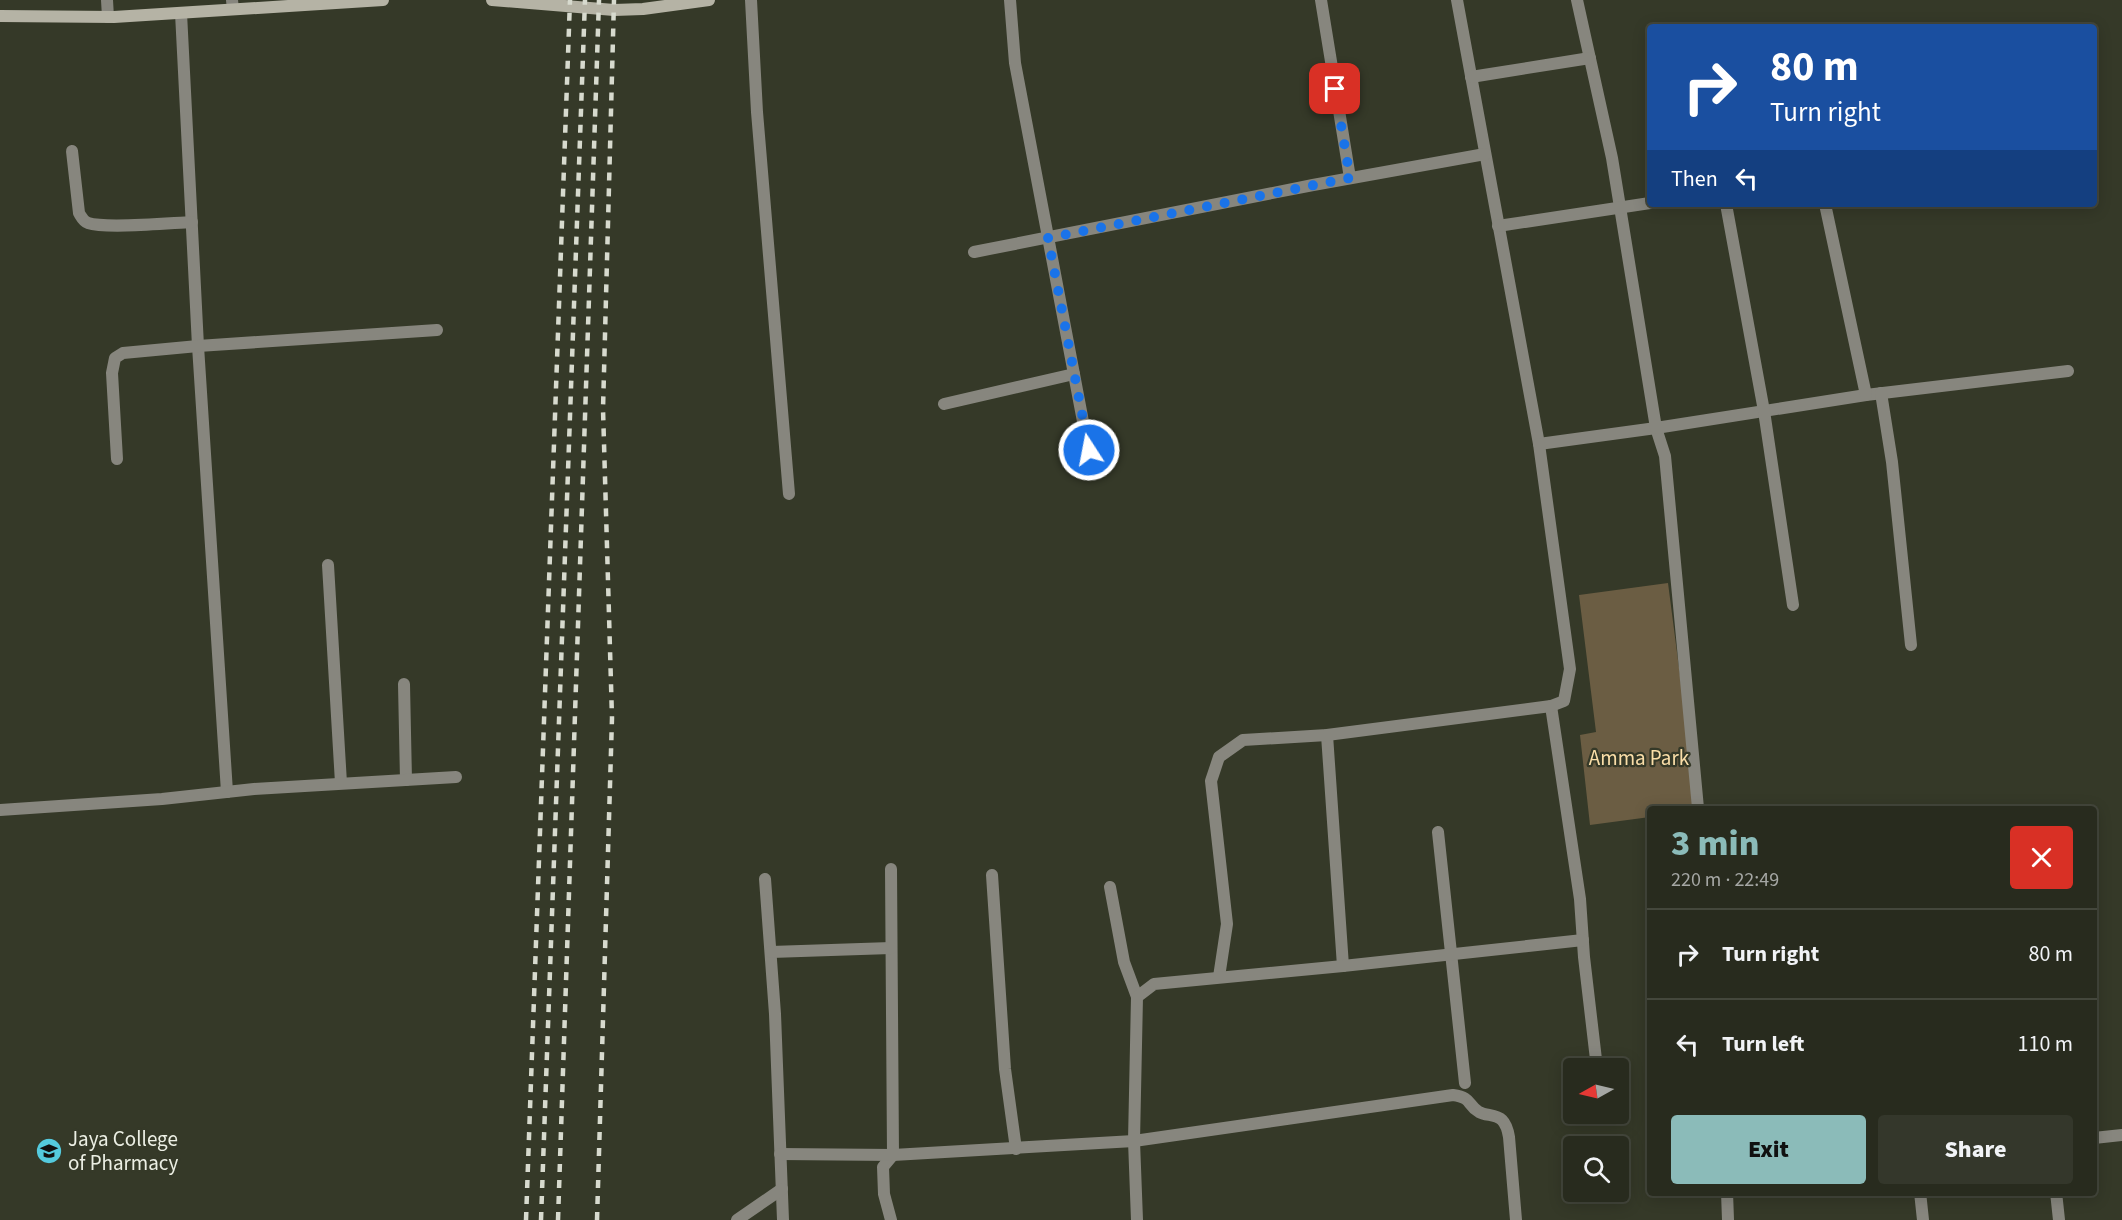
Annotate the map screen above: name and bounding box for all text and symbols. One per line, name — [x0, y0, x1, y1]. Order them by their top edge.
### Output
text: 80 m — [1770, 37, 1859, 97]
icon: right — [1671, 48, 1749, 126]
pin — [1309, 63, 1360, 114]
icon: arrive — [1318, 72, 1351, 105]
text: Turn right — [1770, 93, 1881, 132]
icon: left — [1730, 162, 1763, 195]
text: Then — [1671, 163, 1718, 195]
position arrow — [1057, 418, 1121, 482]
park label: Amma Park — [1589, 743, 1690, 773]
text: 3 min — [1671, 818, 1759, 869]
button: close — [2010, 826, 2073, 889]
text: 220 m · 22:49 — [1671, 866, 1779, 894]
icon: right — [1671, 938, 1704, 971]
text: Turn right — [1722, 938, 1819, 970]
text: 80 m — [2028, 938, 2073, 970]
icon: left — [1671, 1028, 1704, 1061]
text: Turn left — [1722, 1028, 1804, 1060]
text: 110 m — [2018, 1028, 2073, 1060]
north arrow — [1563, 1058, 1629, 1124]
map controls — [1563, 1058, 1629, 1202]
button: Exit — [1671, 1115, 1866, 1184]
button: Share — [1878, 1115, 2073, 1184]
place label: Jaya College of Pharmacy — [68, 1124, 179, 1178]
school or university icon: Jaya College of Pharmacy — [34, 1136, 64, 1166]
button: search — [1563, 1136, 1629, 1202]

